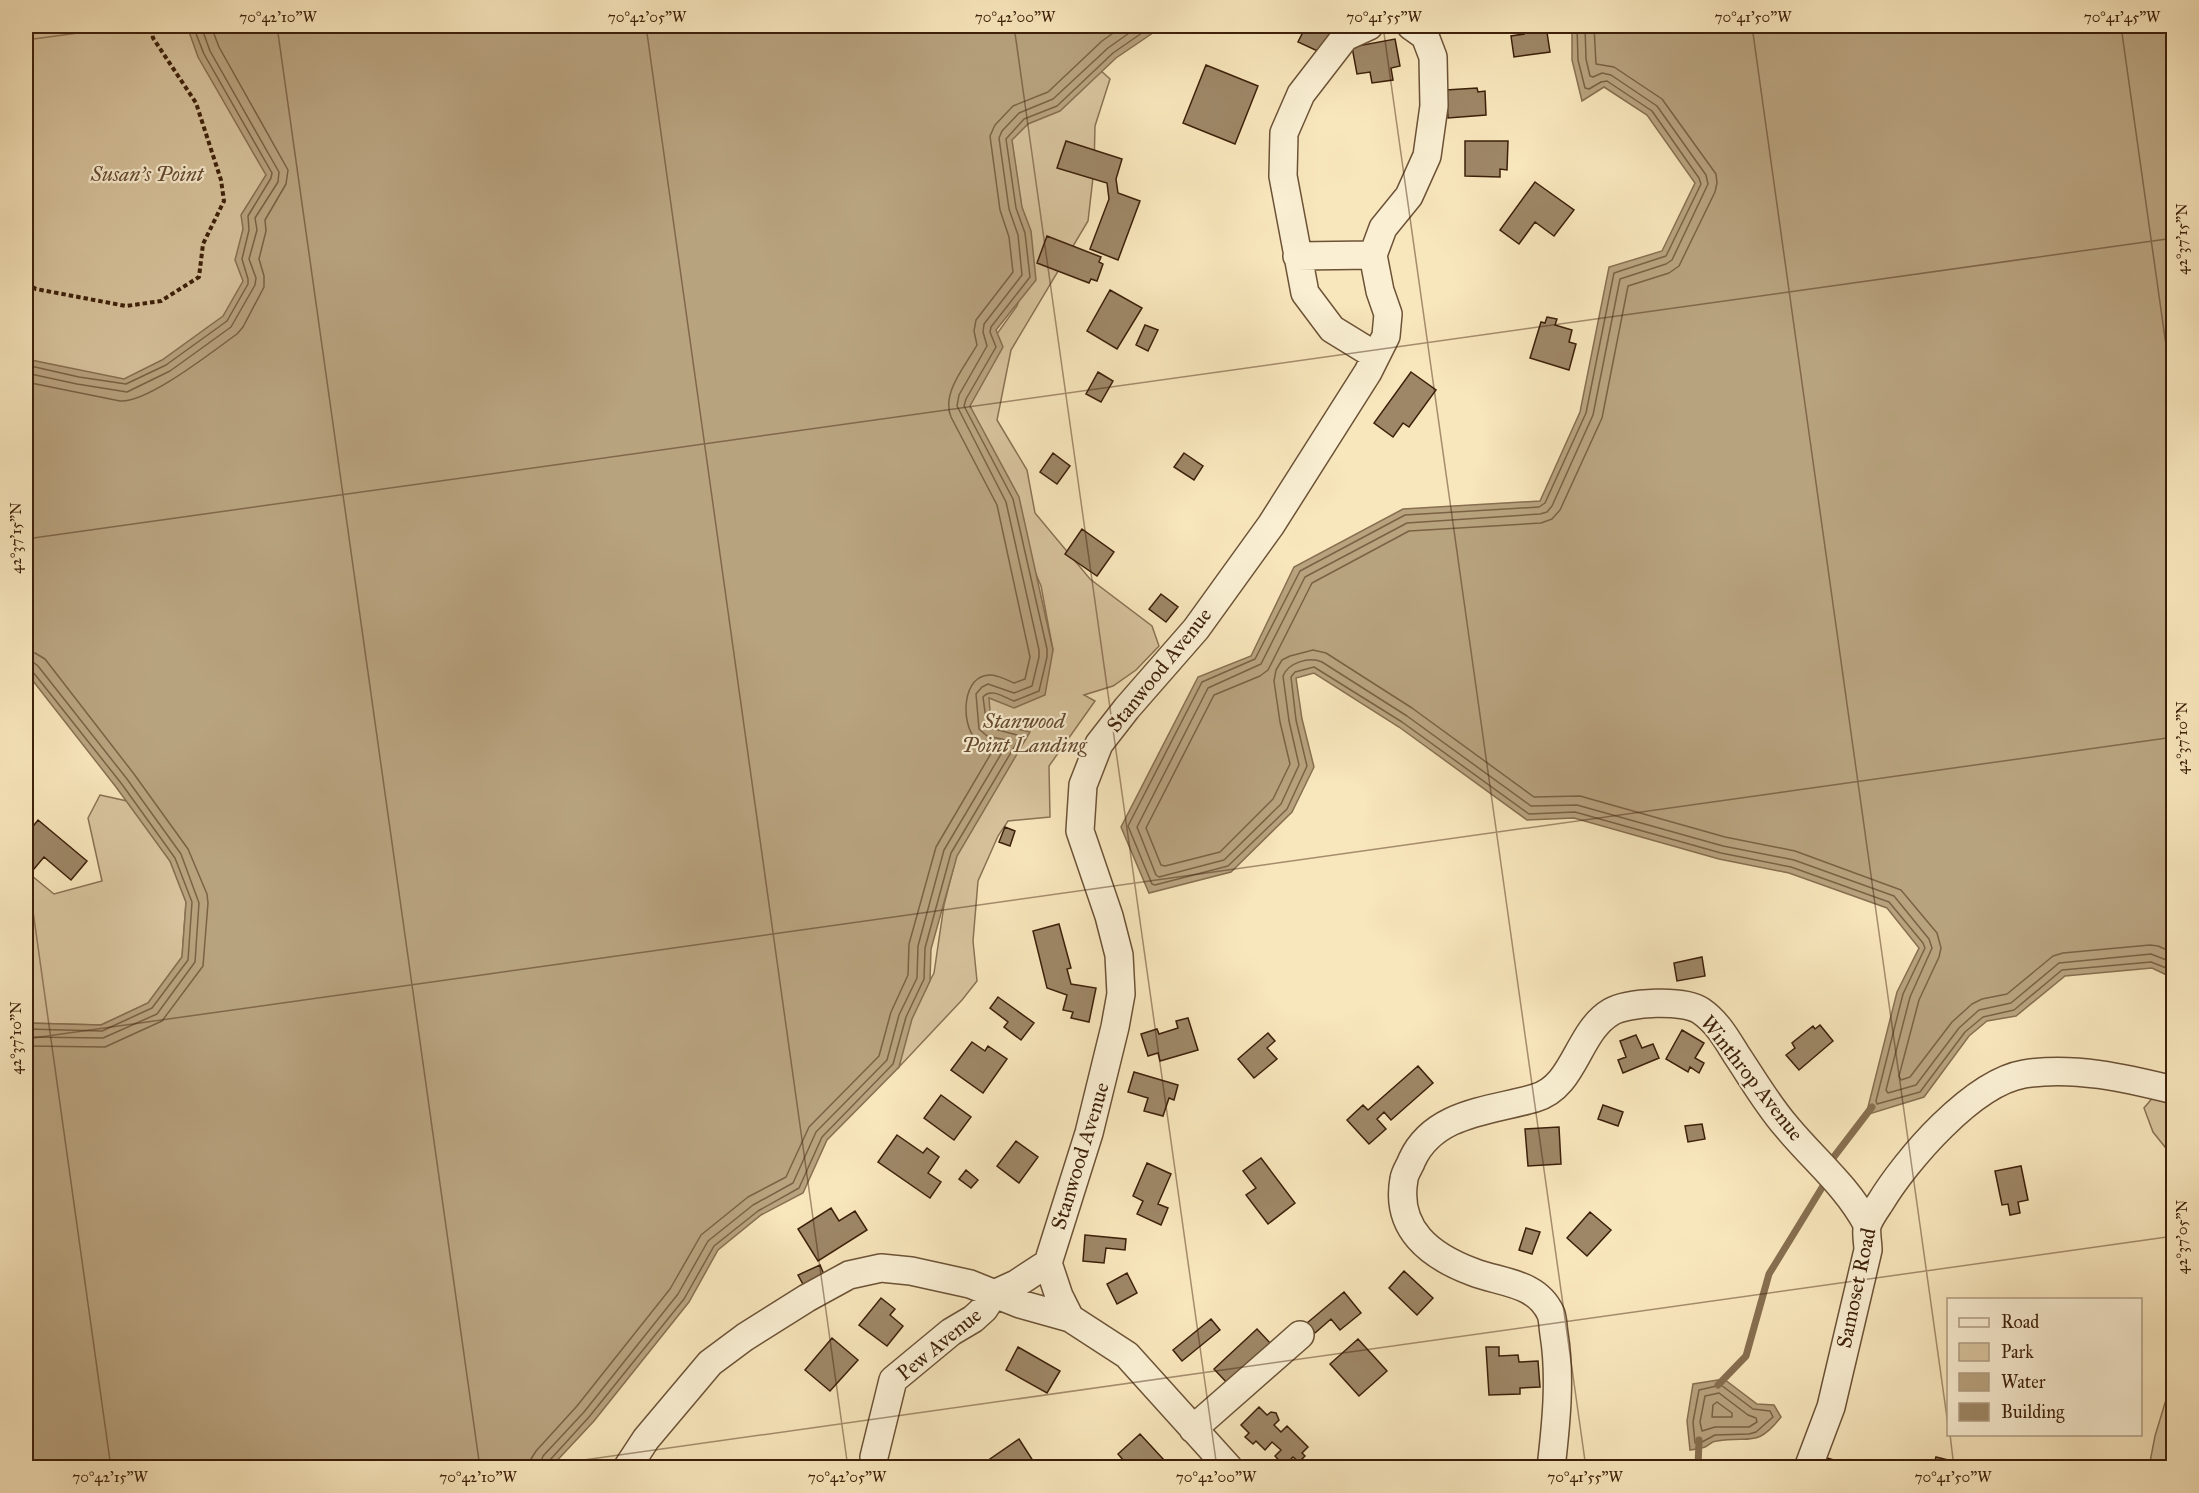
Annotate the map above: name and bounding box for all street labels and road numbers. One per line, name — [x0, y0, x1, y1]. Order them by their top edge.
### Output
street label: Stanwood Avenue — [1101, 602, 1217, 738]
street label: Winthrop Avenue — [1695, 1010, 1809, 1146]
street label: Stanwood Avenue — [1045, 1079, 1115, 1233]
street label: Samoset Road — [1831, 1225, 1882, 1351]
street label: Pew Avenue — [891, 1302, 987, 1386]

